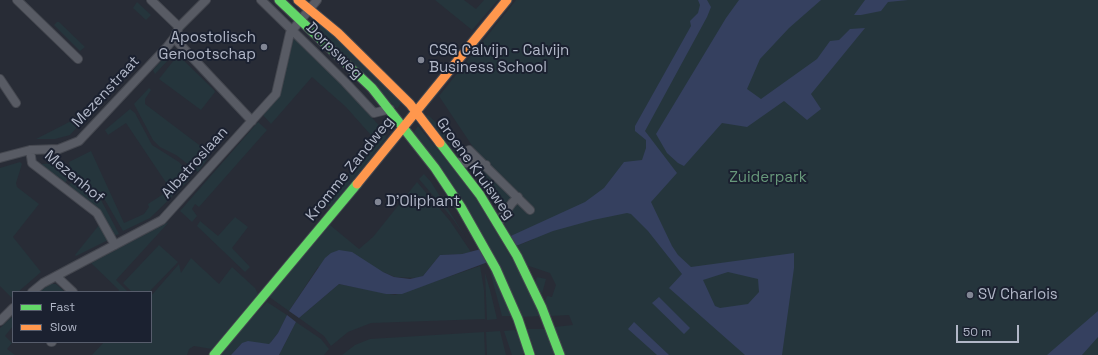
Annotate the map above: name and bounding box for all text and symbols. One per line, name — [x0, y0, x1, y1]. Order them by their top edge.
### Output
street label: Dorpsweg — [302, 19, 366, 83]
place label: Apostolisch Genootschap — [159, 29, 256, 64]
marker: Apostolisch Genootschap — [259, 42, 269, 52]
place label: CSG Calvijn - Calvijn Business School — [429, 42, 569, 77]
street label: Mezenstraat — [68, 53, 144, 131]
marker: CSG Calvijn - Calvijn Business School — [416, 55, 426, 65]
street label: Kromme Zandweg — [302, 113, 398, 225]
street label: Groene Kruisweg — [432, 115, 518, 223]
street label: Albatroslaan — [158, 123, 232, 203]
street label: Mezenhof — [41, 147, 107, 207]
park label: Zuiderpark — [729, 169, 807, 187]
place label: D'Oliphant — [386, 193, 460, 211]
marker: D'Oliphant — [373, 197, 383, 207]
place label: SV Charlois — [978, 286, 1058, 304]
marker: SV Charlois — [965, 290, 975, 300]
legend — [12, 291, 152, 343]
text: Fast — [50, 299, 75, 315]
scale bar — [958, 317, 1021, 343]
text: Slow — [50, 319, 77, 335]
text: 50 m — [963, 324, 991, 340]

